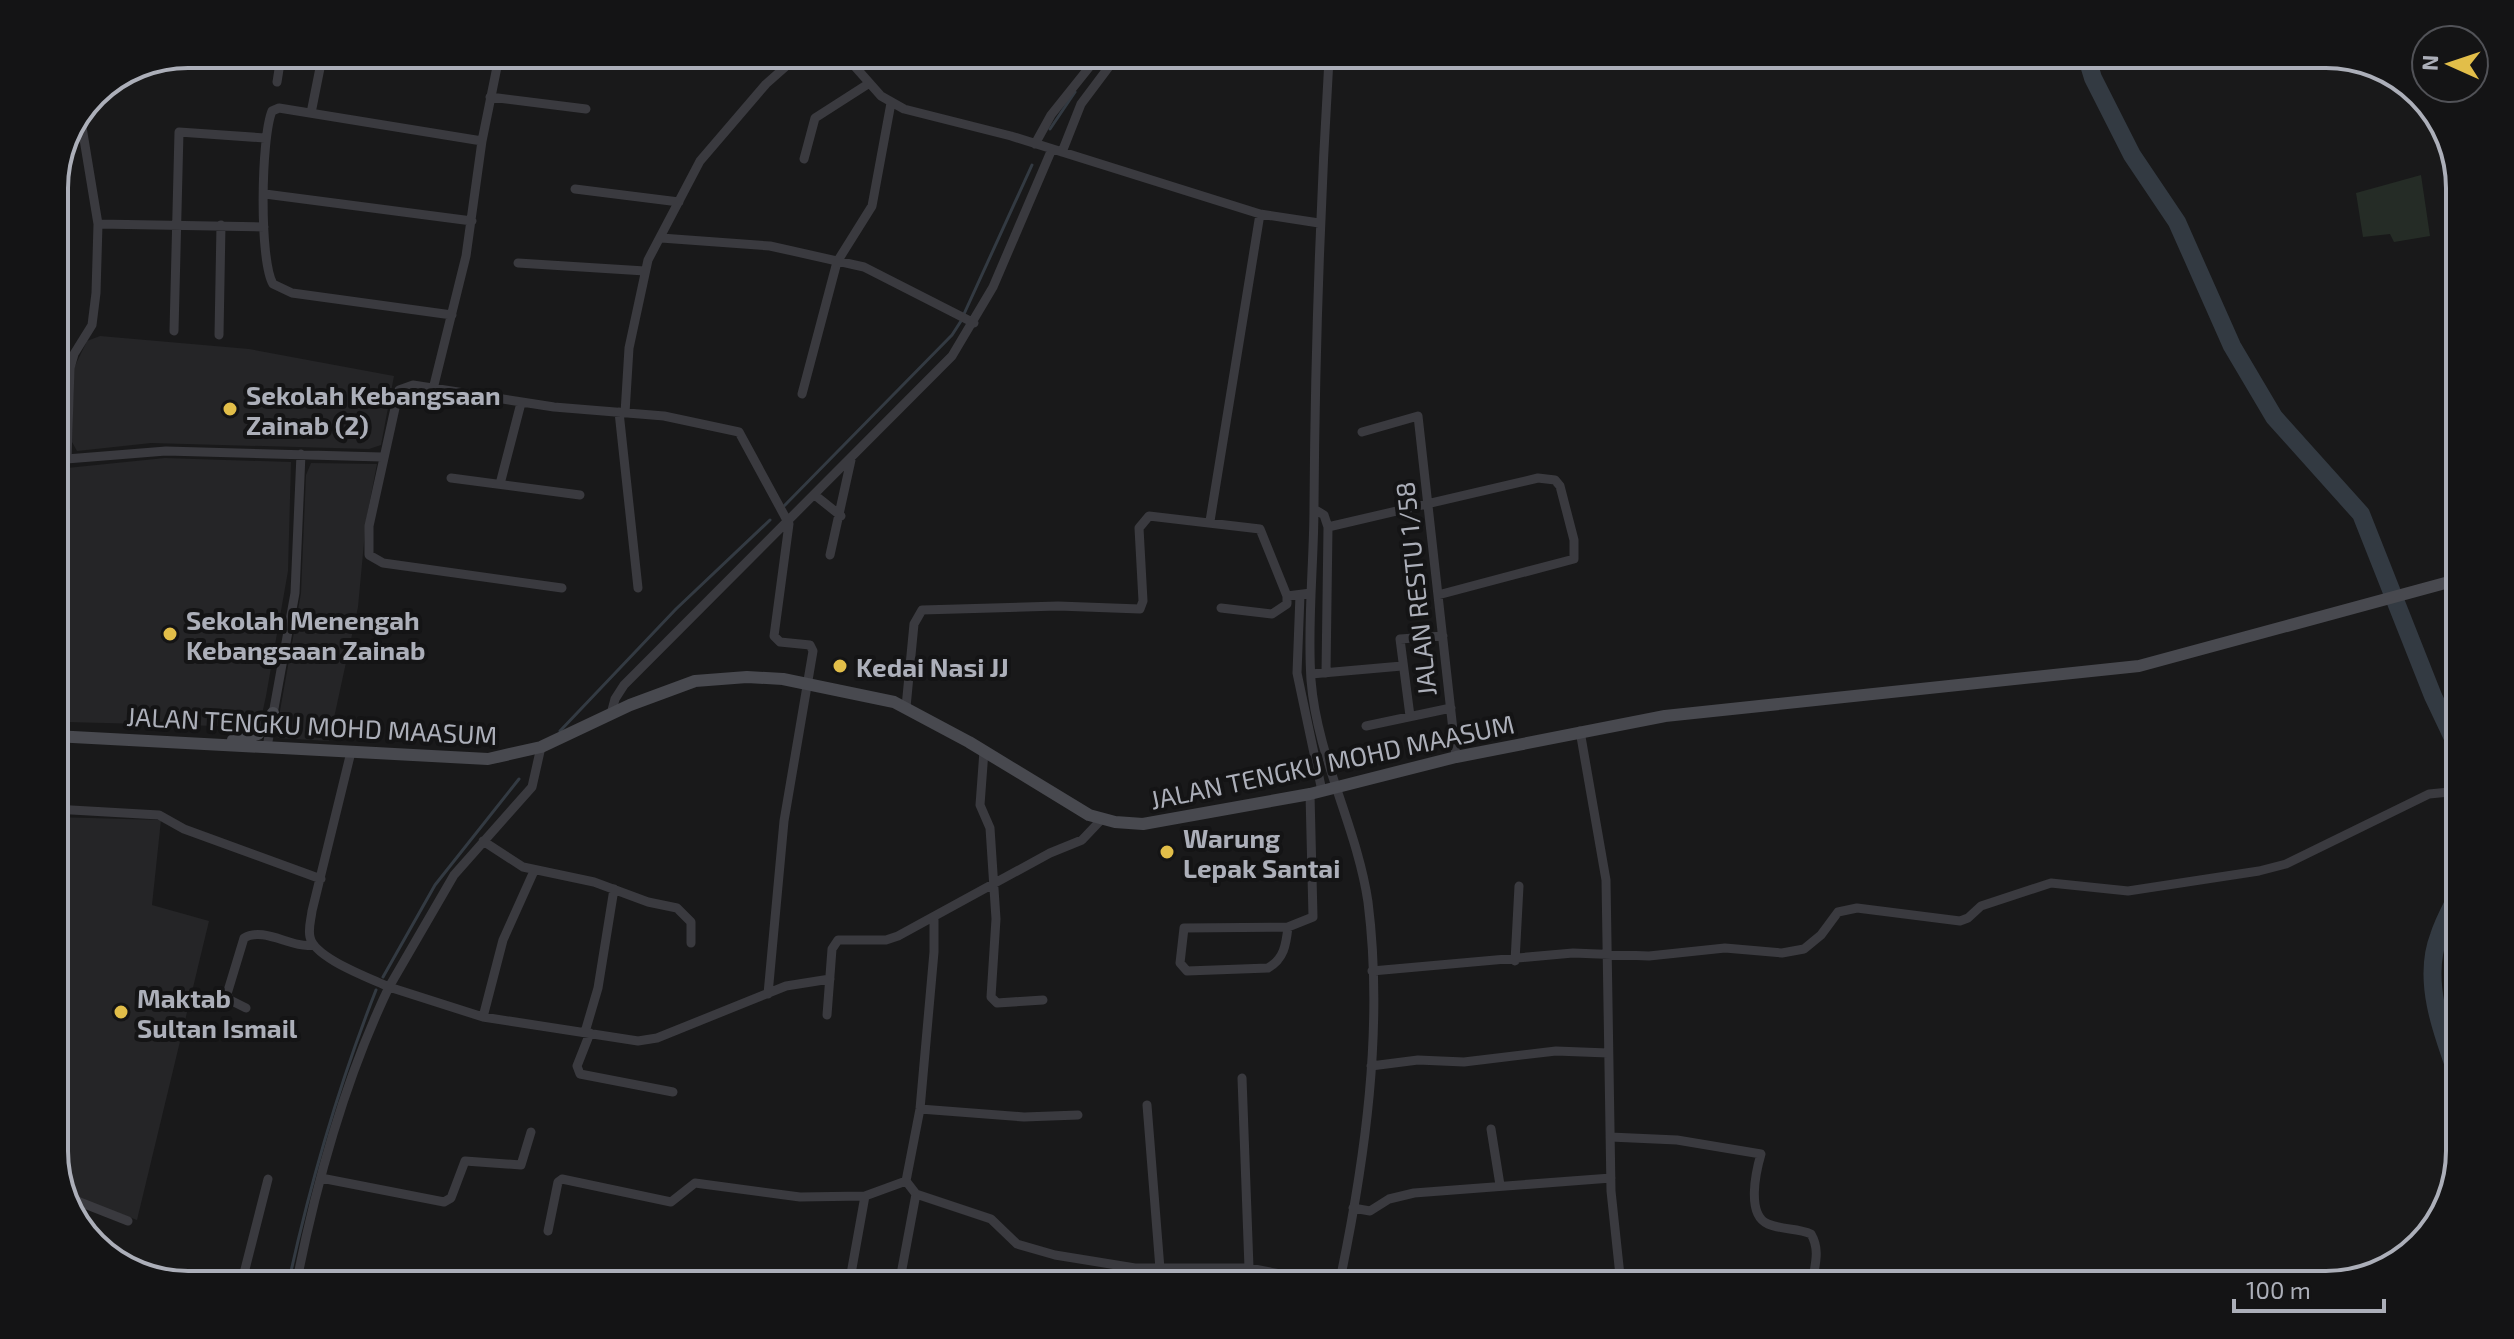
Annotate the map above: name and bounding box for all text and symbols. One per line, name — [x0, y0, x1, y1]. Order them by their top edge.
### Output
north arrow — [2410, 24, 2490, 104]
text: N — [2416, 54, 2442, 72]
place label: Sekolah Kebangsaan Zainab (2) — [246, 379, 501, 440]
marker: Sekolah Kebangsaan Zainab (2) — [221, 400, 239, 418]
street label: JALAN RESTU 1/58 — [1388, 480, 1442, 698]
place label: Sekolah Menengah Kebangsaan Zainab — [186, 604, 426, 665]
marker: Sekolah Menengah Kebangsaan Zainab — [161, 625, 179, 643]
place label: Kedai Nasi JJ — [856, 651, 1009, 682]
marker: Kedai Nasi JJ — [831, 657, 849, 675]
street label: JALAN TENGKU MOHD MAASUM — [126, 700, 498, 750]
street label: JALAN TENGKU MOHD MAASUM — [1147, 707, 1517, 815]
place label: Warung Lepak Santai — [1183, 822, 1340, 883]
marker: Warung Lepak Santai — [1158, 843, 1176, 861]
place label: Maktab Sultan Ismail — [137, 982, 298, 1043]
marker: Maktab Sultan Ismail — [112, 1003, 130, 1021]
scale bar — [2234, 1263, 2384, 1313]
text: 100 m — [2246, 1275, 2311, 1304]

